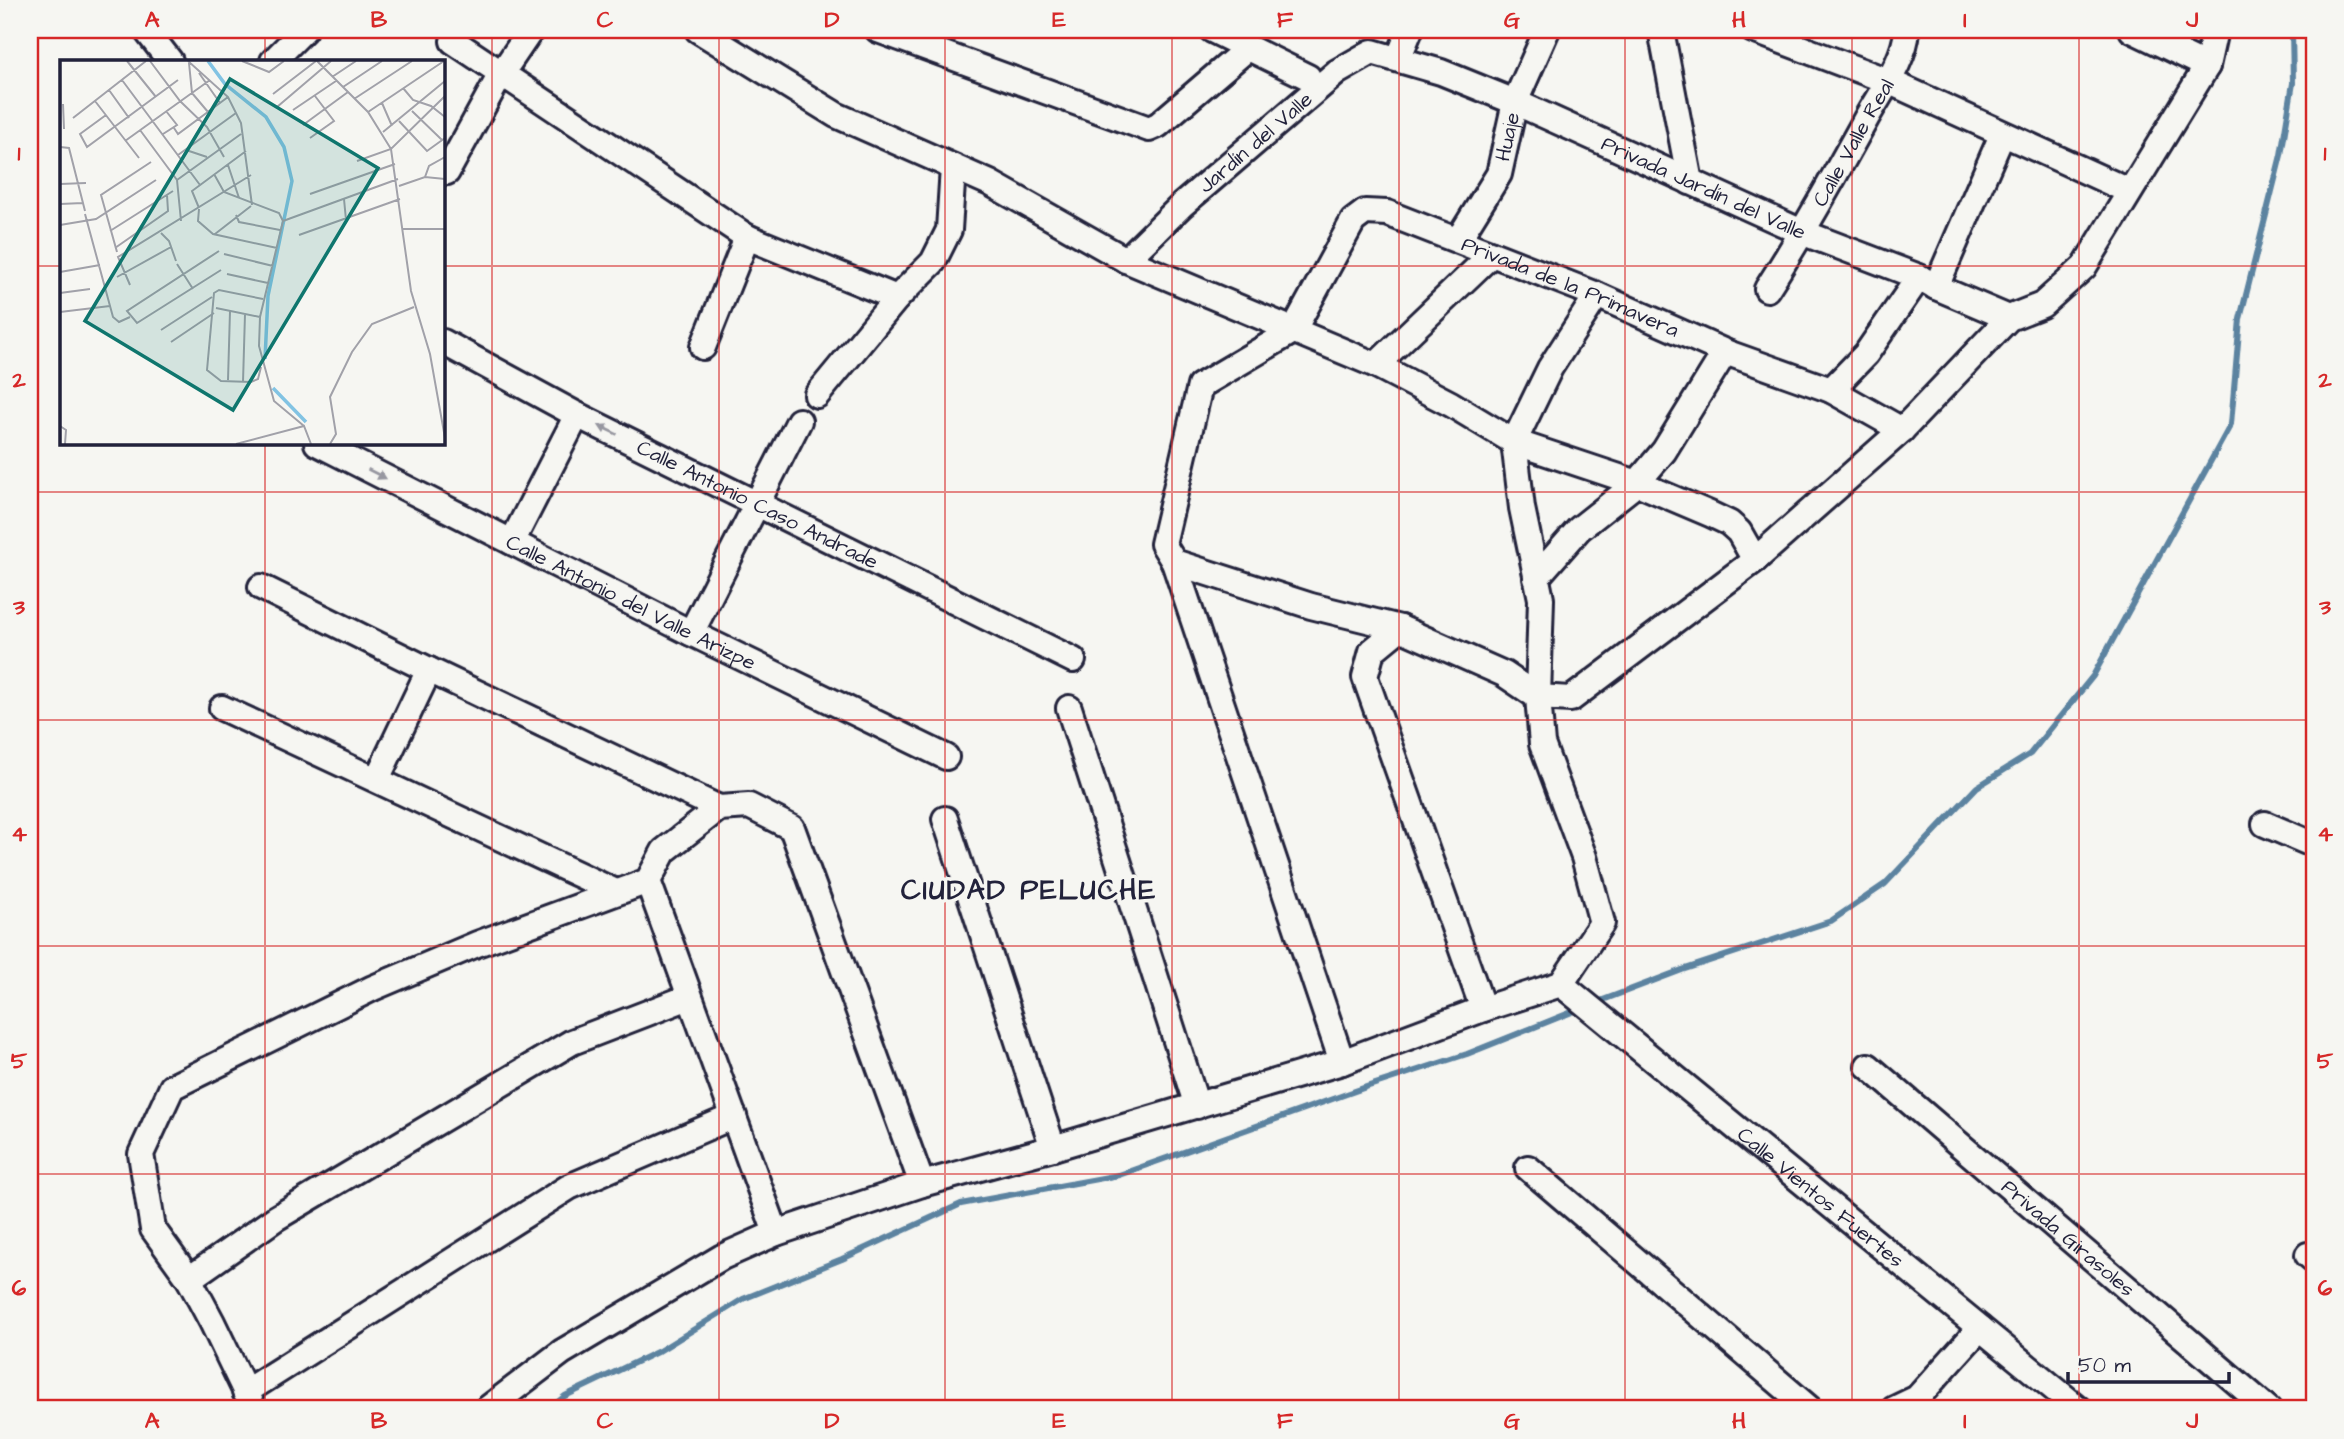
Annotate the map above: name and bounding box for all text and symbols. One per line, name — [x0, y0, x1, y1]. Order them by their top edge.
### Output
text: A — [145, 4, 160, 36]
text: B — [371, 4, 388, 36]
text: C — [597, 4, 614, 36]
text: D — [825, 4, 840, 36]
text: E — [1052, 4, 1066, 36]
text: F — [1277, 4, 1294, 36]
text: G — [1504, 4, 1520, 36]
text: H — [1732, 4, 1746, 36]
text: I — [1963, 4, 1967, 36]
text: J — [2185, 4, 2199, 36]
inset map — [60, 60, 444, 444]
street label: Calle Valle Real — [1805, 73, 1901, 212]
street label: Jardín del Valle — [1192, 85, 1319, 199]
street label: Huaje — [1488, 109, 1527, 164]
street label: Privada Jardín del Valle — [1597, 129, 1811, 247]
text: 1 — [18, 137, 21, 169]
text: 1 — [2324, 137, 2327, 169]
street label: Privada de la Primavera — [1458, 229, 1684, 344]
text: 2 — [11, 364, 26, 396]
text: 2 — [2317, 364, 2332, 396]
one-way arrow — [598, 424, 618, 436]
street label: Calle Antonio Caso Andrade — [632, 432, 883, 576]
one-way arrow — [367, 468, 387, 479]
street label: Calle Antonio del Valle Arizpe — [501, 527, 761, 677]
text: 3 — [12, 591, 25, 623]
text: 3 — [2318, 591, 2331, 623]
text: 4 — [11, 818, 27, 850]
text: 4 — [2317, 818, 2333, 850]
district label: CIUDAD PELUCHE — [901, 871, 1157, 910]
text: 5 — [11, 1045, 28, 1077]
text: 5 — [2317, 1045, 2334, 1077]
street label: Calle Vientos Fuertes — [1731, 1120, 1910, 1274]
street label: Privada Girasoles — [1995, 1172, 2141, 1303]
text: 6 — [12, 1272, 27, 1304]
text: 6 — [2318, 1272, 2333, 1304]
scale bar — [2068, 1341, 2228, 1385]
text: 50 m — [2078, 1351, 2132, 1380]
text: A — [145, 1405, 160, 1437]
text: B — [371, 1405, 388, 1437]
text: C — [597, 1405, 614, 1437]
text: D — [825, 1405, 840, 1437]
text: E — [1052, 1405, 1066, 1437]
text: F — [1277, 1405, 1294, 1437]
text: G — [1504, 1405, 1520, 1437]
text: H — [1732, 1405, 1746, 1437]
text: I — [1963, 1405, 1967, 1437]
text: J — [2185, 1405, 2199, 1437]

